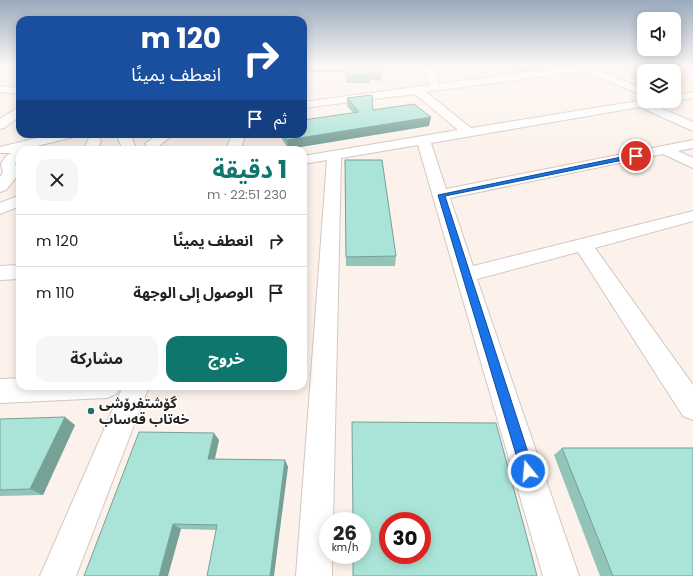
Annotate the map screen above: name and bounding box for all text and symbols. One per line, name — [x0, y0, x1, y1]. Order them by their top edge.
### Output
map controls — [637, 12, 681, 108]
button: sound — [637, 12, 681, 56]
text: 120 m — [141, 19, 221, 58]
icon: right — [235, 32, 287, 84]
text: انعطف يمينًا — [131, 62, 221, 87]
button: layers — [637, 64, 681, 108]
icon: arrive — [244, 108, 266, 130]
text: ثم — [274, 108, 287, 129]
pin — [619, 139, 653, 173]
icon: arrive — [625, 145, 647, 167]
text: 1 دقيقة — [212, 153, 287, 186]
button: close — [36, 159, 78, 201]
text: 230 m · 22:51 — [207, 185, 287, 204]
text: 120 m — [36, 230, 78, 251]
text: انعطف يمينًا — [173, 230, 253, 251]
icon: right — [265, 230, 287, 252]
text: 110 m — [36, 282, 75, 303]
text: الوصول إلى الوجهة — [133, 282, 253, 303]
icon: arrive — [265, 282, 287, 304]
button: مشاركة — [36, 336, 158, 382]
button: خروج — [166, 336, 287, 382]
place label: گۆشتفرۆشی خەتاب قەساب — [99, 393, 190, 429]
marker: گۆشتفرۆشی خەتاب قەساب — [86, 406, 96, 416]
position arrow — [507, 450, 549, 492]
speed limit sign: 30 — [379, 512, 431, 564]
text: 26 — [333, 519, 357, 547]
text: km/h — [332, 540, 358, 555]

